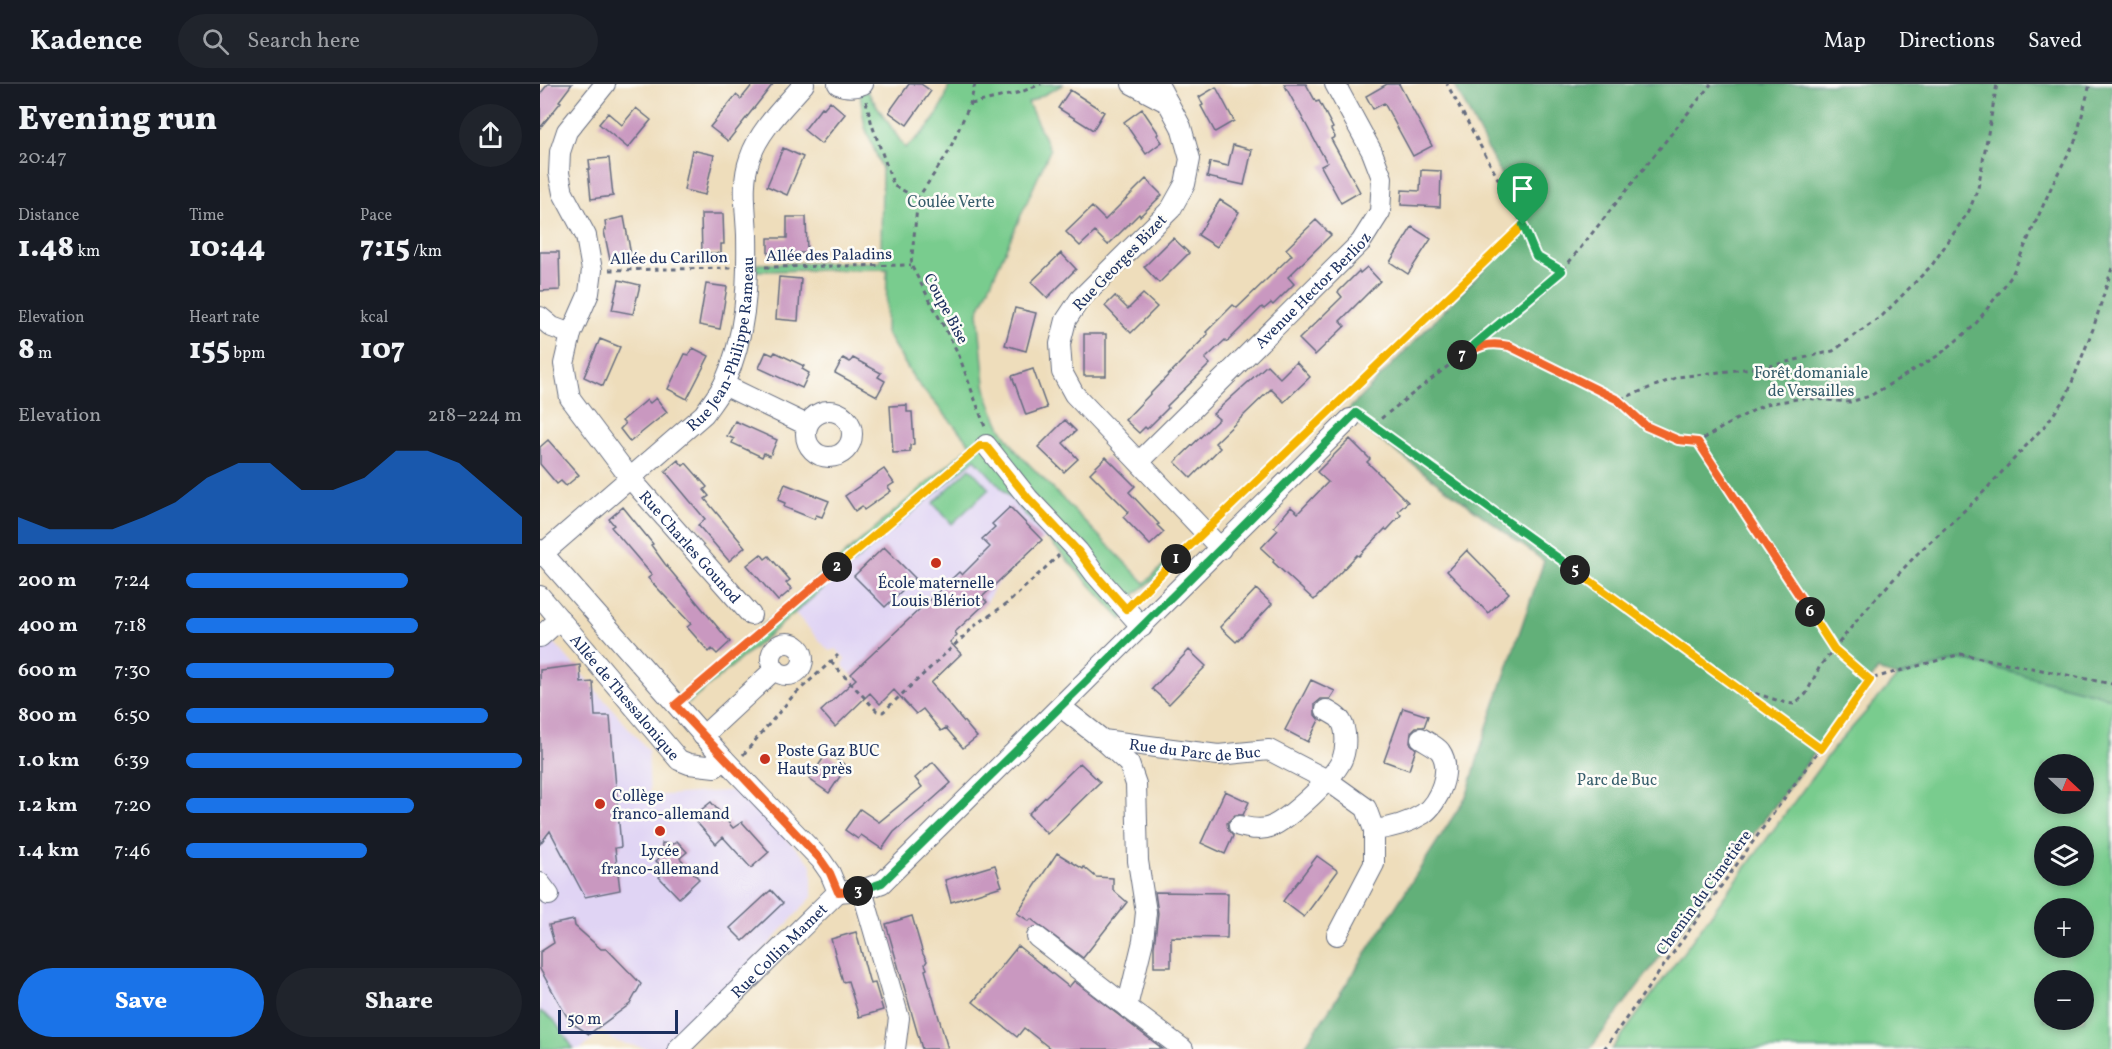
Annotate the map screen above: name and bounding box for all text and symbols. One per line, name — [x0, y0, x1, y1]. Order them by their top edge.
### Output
search box — [178, 14, 598, 68]
text: Kadence — [30, 22, 142, 61]
icon: search — [199, 25, 232, 58]
text: Search here — [247, 26, 360, 57]
text: Map — [1824, 27, 1866, 56]
text: Directions — [1899, 27, 1995, 56]
text: Saved — [2028, 27, 2082, 56]
text: Evening run — [18, 98, 217, 144]
button: share — [459, 104, 522, 167]
text: 20:47 — [18, 144, 67, 172]
pin — [1497, 163, 1548, 225]
icon: arrive — [1506, 172, 1539, 205]
park label: Coulée Verte — [907, 192, 995, 214]
text: Distance — [18, 205, 79, 227]
text: Time — [189, 205, 224, 227]
text: Pace — [360, 205, 392, 227]
street label: Rue Georges Bizet — [1068, 210, 1173, 317]
text: 1.48 — [18, 227, 74, 269]
text: 10:44 — [189, 227, 265, 269]
text: 7:15 — [360, 227, 410, 269]
street label: Avenue Hector Berlioz — [1251, 229, 1377, 354]
text: km — [74, 241, 100, 263]
text: /km — [410, 241, 442, 263]
street label: Allée des Paladins — [766, 244, 892, 268]
street label: Allée du Carillon — [610, 247, 728, 271]
street label: Rue Jean-Philippe Rameau — [682, 256, 760, 437]
street label: Coupe Bise — [917, 270, 973, 348]
text: Elevation — [18, 307, 85, 329]
text: Heart rate — [189, 307, 260, 329]
text: kcal — [360, 307, 388, 329]
text: 8 — [18, 329, 35, 371]
text: 155 — [189, 329, 230, 371]
text: 107 — [360, 329, 405, 371]
pin: 7 — [1447, 340, 1477, 370]
text: m — [35, 343, 52, 365]
text: bpm — [230, 343, 265, 365]
text: 7 — [1458, 344, 1466, 366]
park label: Forêt domaniale de Versailles — [1754, 363, 1868, 403]
text: Elevation — [18, 402, 101, 430]
text: 218–224 m — [428, 402, 522, 430]
street label: Rue Charles Gounod — [633, 486, 745, 609]
pin: 1 — [1161, 544, 1191, 574]
text: 1 — [1173, 548, 1179, 570]
pin: 2 — [822, 552, 852, 582]
pin: 5 — [1560, 555, 1590, 585]
text: 2 — [833, 556, 841, 578]
marker: École maternelle Louis Blériot — [929, 556, 943, 570]
text: 5 — [1571, 559, 1579, 581]
text: 200 m — [18, 567, 76, 595]
text: 7:24 — [114, 567, 151, 595]
place label: École maternelle Louis Blériot — [878, 573, 994, 613]
pin: 6 — [1795, 597, 1825, 627]
text: 6 — [1806, 601, 1814, 623]
text: 400 m — [18, 612, 78, 640]
text: 7:18 — [114, 612, 146, 640]
street label: Allée de Thessalonique — [564, 630, 684, 766]
text: 600 m — [18, 657, 77, 685]
text: 7:30 — [114, 657, 150, 685]
text: 800 m — [18, 702, 77, 730]
text: 6:50 — [114, 702, 150, 730]
street label: Rue du Parc de Buc — [1127, 734, 1262, 768]
place label: Poste Gaz BUC Hauts près — [777, 741, 880, 781]
text: 1.0 km — [18, 747, 80, 775]
text: 6:39 — [114, 747, 149, 775]
marker: Poste Gaz BUC Hauts près — [758, 752, 772, 766]
north arrow — [2034, 754, 2094, 814]
map controls — [2034, 754, 2094, 1030]
park label: Parc de Buc — [1577, 770, 1657, 792]
place label: Collège franco-allemand — [612, 786, 730, 826]
text: 1.2 km — [18, 792, 78, 820]
text: 7:20 — [114, 792, 151, 820]
marker: Collège franco-allemand — [593, 797, 607, 811]
marker: Lycée franco-allemand — [653, 824, 667, 838]
street label: Chemin du Cimetière — [1652, 826, 1758, 960]
button: layers — [2034, 826, 2094, 886]
text: 1.4 km — [18, 837, 79, 865]
text: 7:46 — [114, 837, 150, 865]
place label: Lycée franco-allemand — [601, 841, 719, 881]
pin: 3 — [843, 876, 873, 906]
text: 3 — [854, 880, 862, 902]
button: + — [2034, 898, 2094, 958]
street label: Rue Collin Mamet — [727, 899, 833, 1004]
button: Save — [18, 968, 264, 1037]
button: Share — [276, 968, 522, 1037]
button: − — [2034, 970, 2094, 1030]
scale bar — [558, 1007, 678, 1034]
text: 50 m — [567, 1009, 601, 1031]

